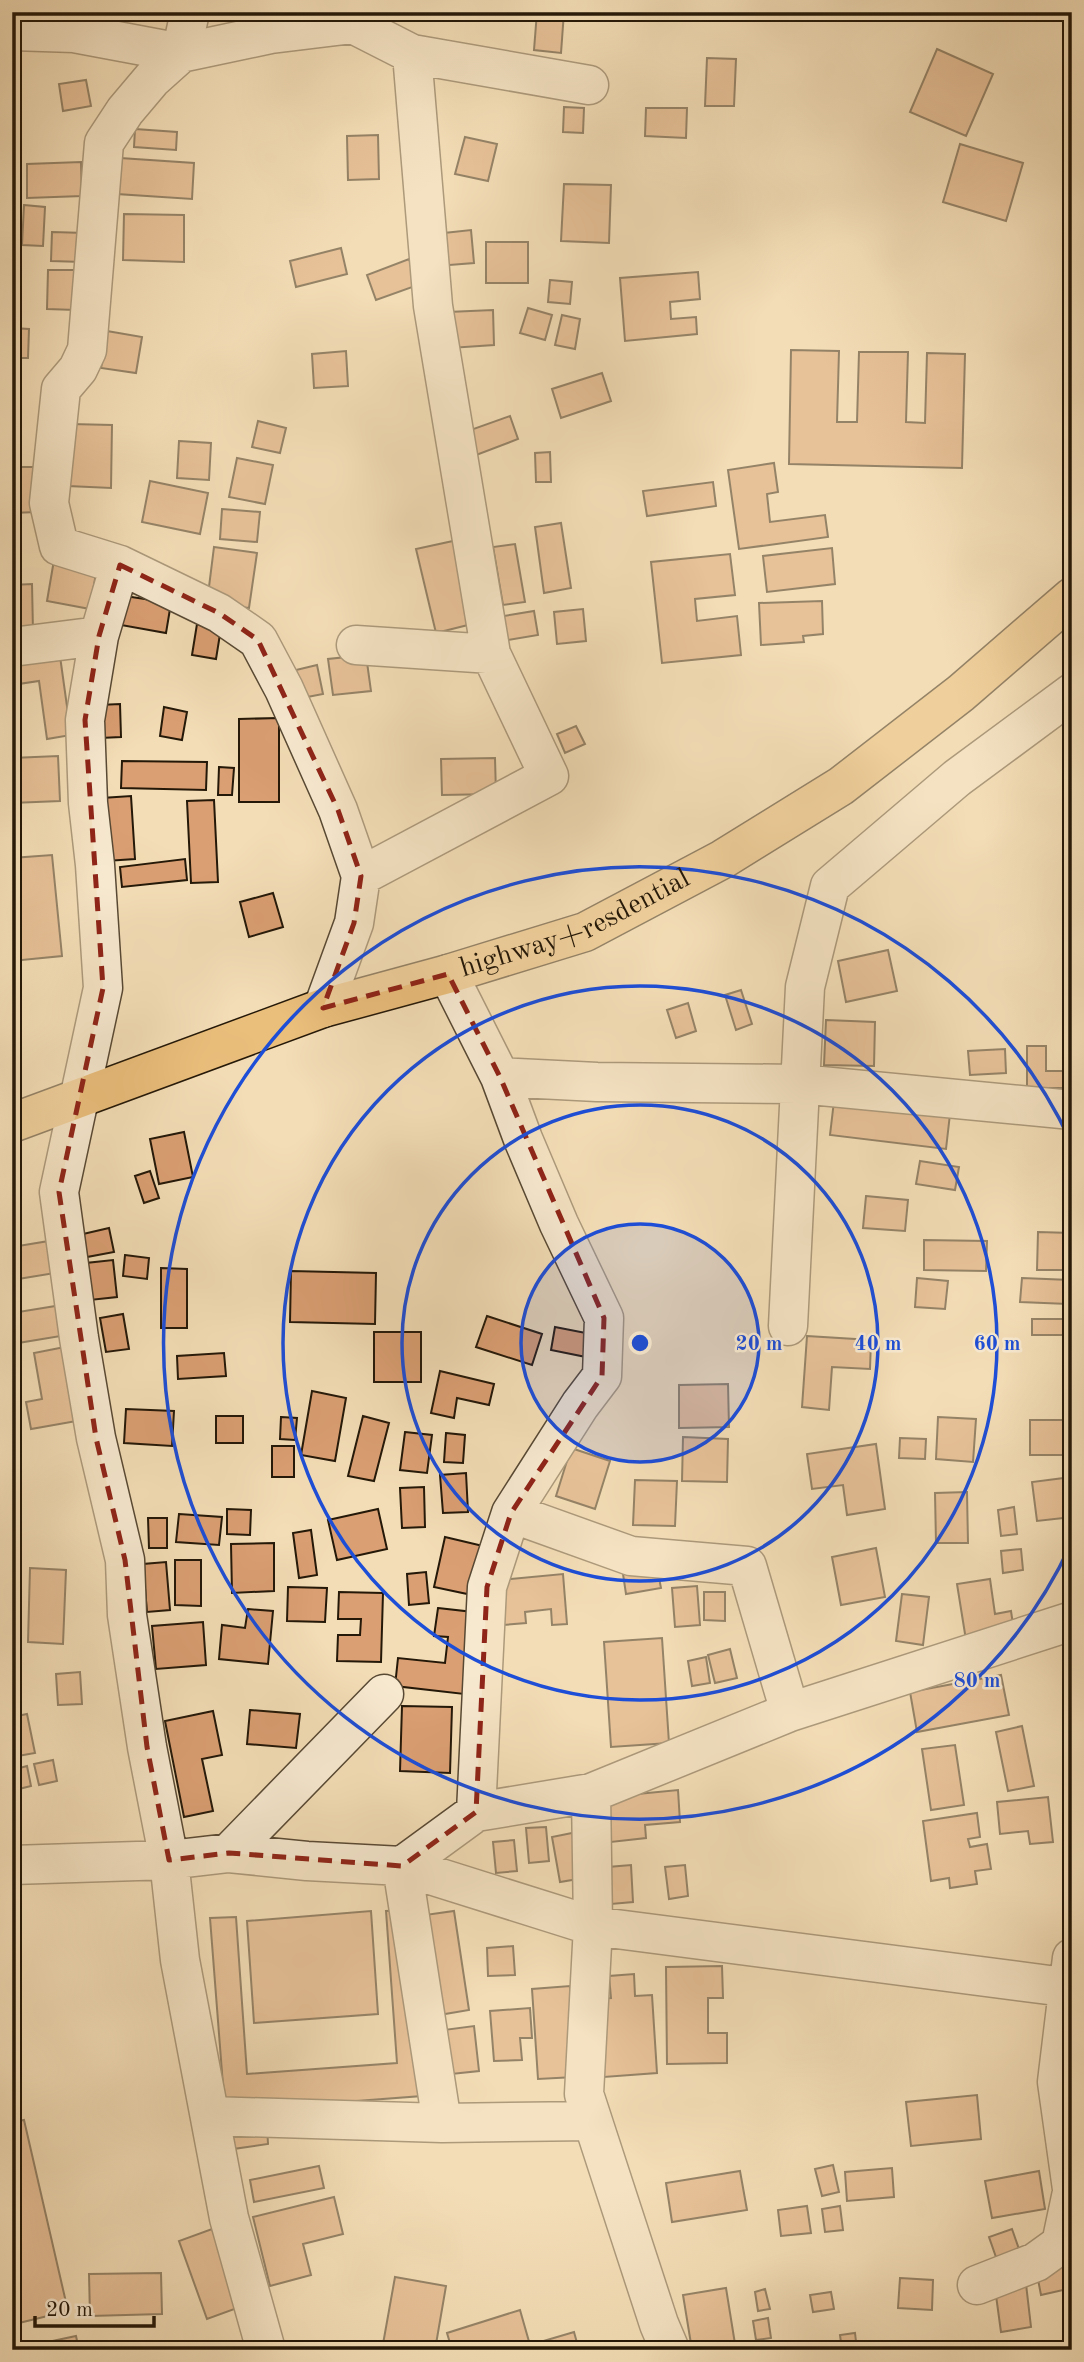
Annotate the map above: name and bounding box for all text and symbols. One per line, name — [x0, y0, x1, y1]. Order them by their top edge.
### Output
street label: highway+resdential — [457, 865, 695, 983]
centre of rings — [628, 1331, 652, 1355]
text: 20 m — [735, 1334, 783, 1355]
text: 40 m — [854, 1334, 902, 1355]
text: 60 m — [973, 1334, 1021, 1355]
text: 80 m — [953, 1671, 1001, 1692]
scale bar — [35, 2285, 154, 2329]
text: 20 m — [46, 2300, 93, 2321]

